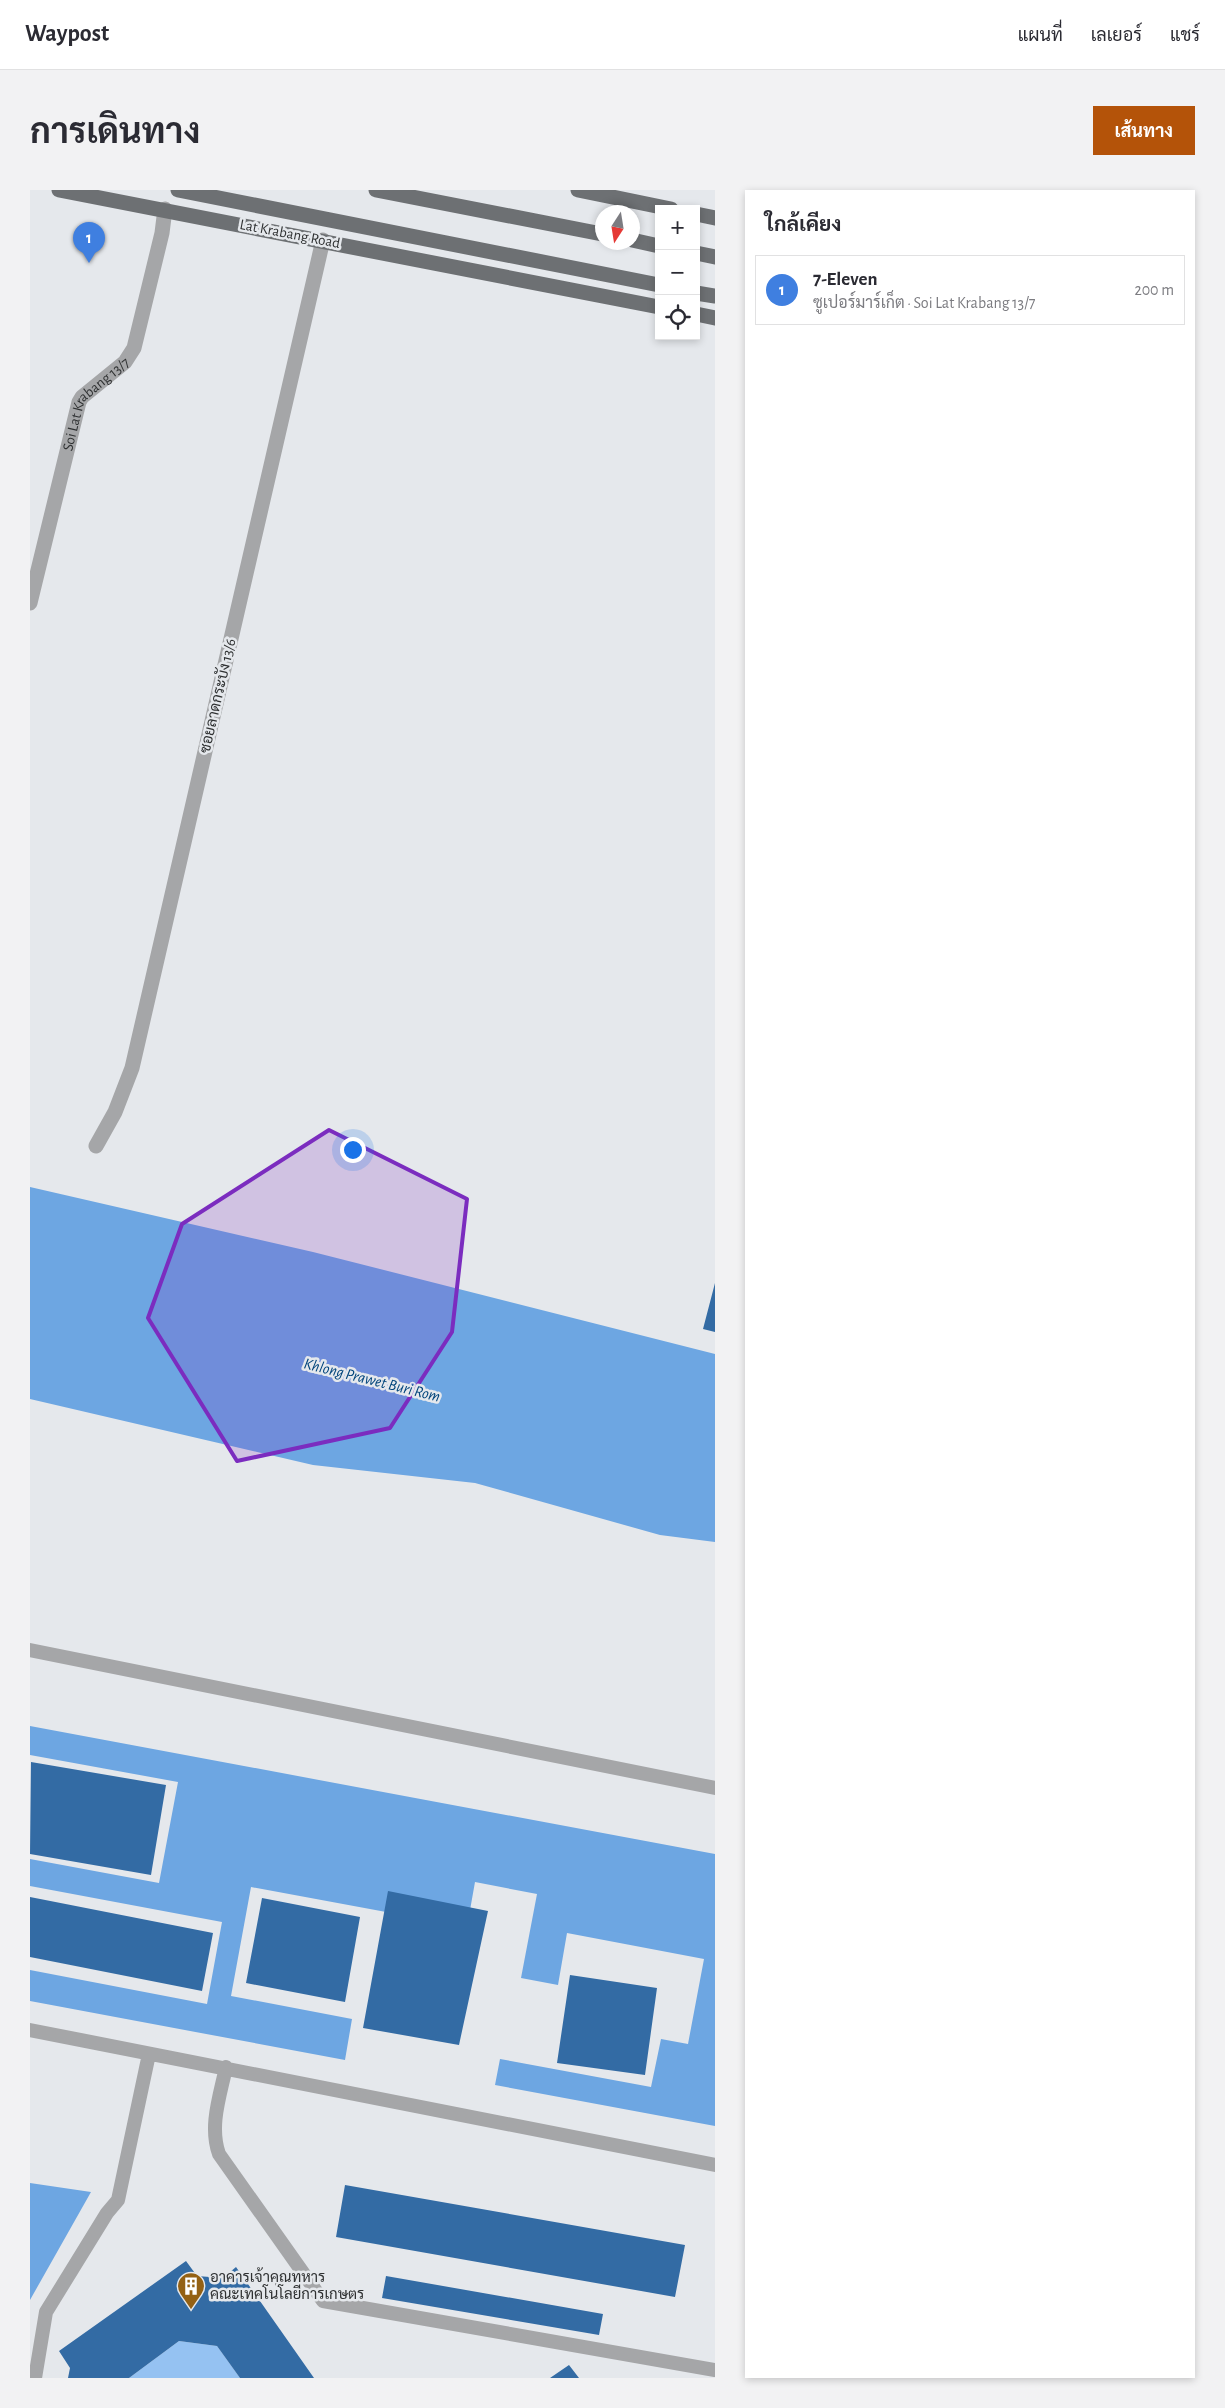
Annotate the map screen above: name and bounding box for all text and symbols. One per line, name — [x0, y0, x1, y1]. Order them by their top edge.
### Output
text: Waypost — [25, 22, 109, 46]
text: แผนที่ — [1018, 27, 1063, 45]
text: เลเยอร์ — [1091, 27, 1142, 45]
text: แชร์ — [1170, 27, 1200, 45]
button: เส้นทาง — [1093, 106, 1195, 155]
text: การเดินทาง — [30, 115, 200, 150]
north arrow — [595, 205, 640, 250]
map controls — [655, 205, 700, 340]
button: + — [655, 205, 700, 250]
text: ใกล้เคียง — [765, 214, 841, 235]
street label: Lat Krabang Road — [239, 217, 342, 251]
pin: 1 — [73, 222, 105, 263]
button: − — [655, 250, 700, 295]
text: 7-Eleven — [813, 270, 877, 289]
text: 1 — [779, 282, 785, 298]
text: 200 m — [1134, 282, 1174, 298]
button: locate — [655, 295, 700, 340]
text: ซูเปอร์มาร์เก็ต · Soi Lat Krabang 13/7 — [813, 295, 1035, 311]
street label: Soi Lat Krabang 13/7 — [60, 354, 132, 452]
street label: ซอยลาดกระบัง 13/6 — [196, 637, 238, 755]
your location — [340, 1137, 366, 1163]
water label: Khlong Prawet Buri Rom — [302, 1355, 442, 1405]
place label: อาคารเจ้าคุณทหาร คณะเทคโนโลยีการเกษตร — [210, 2267, 364, 2302]
building icon: อาคารเจ้าคุณทหาร คณะเทคโนโลยีการเกษตร — [176, 2271, 206, 2310]

